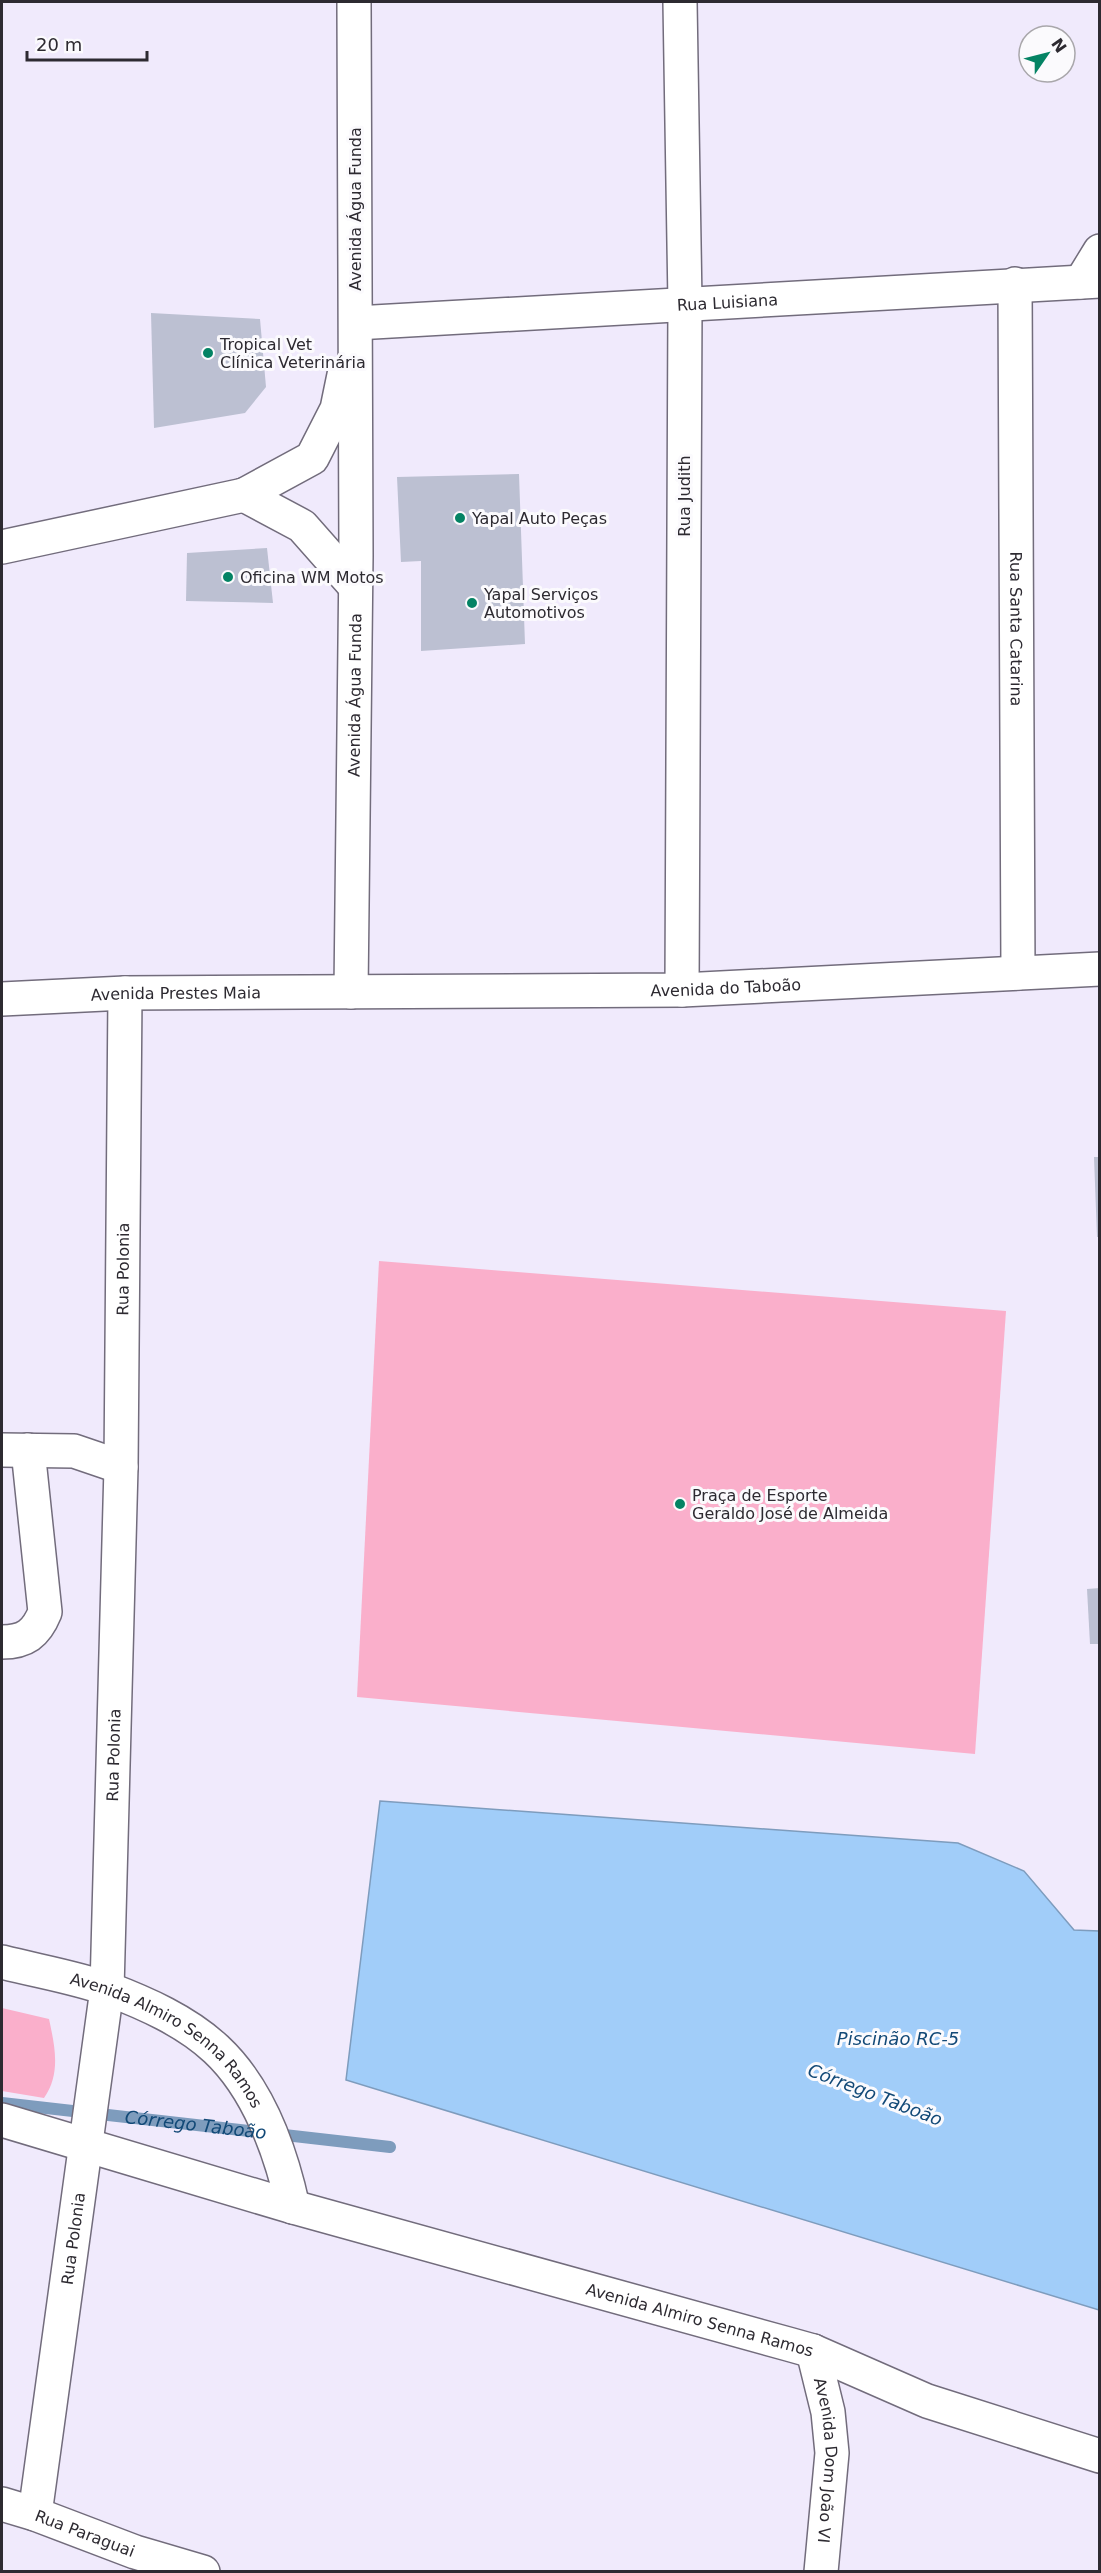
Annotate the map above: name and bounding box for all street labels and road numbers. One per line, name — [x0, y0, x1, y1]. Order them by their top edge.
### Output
street label: Avenida Água Funda — [346, 127, 365, 291]
street label: Rua Luisiana — [676, 290, 779, 315]
street label: Rua Judith — [675, 455, 694, 537]
street label: Rua Santa Catarina — [1006, 552, 1026, 706]
street label: Avenida Água Funda — [344, 613, 365, 777]
street label: Avenida do Taboão — [651, 975, 801, 1000]
street label: Avenida Prestes Maia — [90, 983, 261, 1005]
street label: Rua Polonia — [113, 1223, 133, 1316]
street label: Rua Polonia — [103, 1708, 125, 1802]
street label: Avenida Almiro Senna Ramos — [68, 1969, 266, 2111]
street label: Rua Polonia — [58, 2191, 89, 2286]
street label: Avenida Almiro Senna Ramos — [584, 2280, 816, 2361]
street label: Avenida Dom João VI — [810, 2376, 841, 2544]
street label: Rua Paraguai — [32, 2506, 137, 2561]

